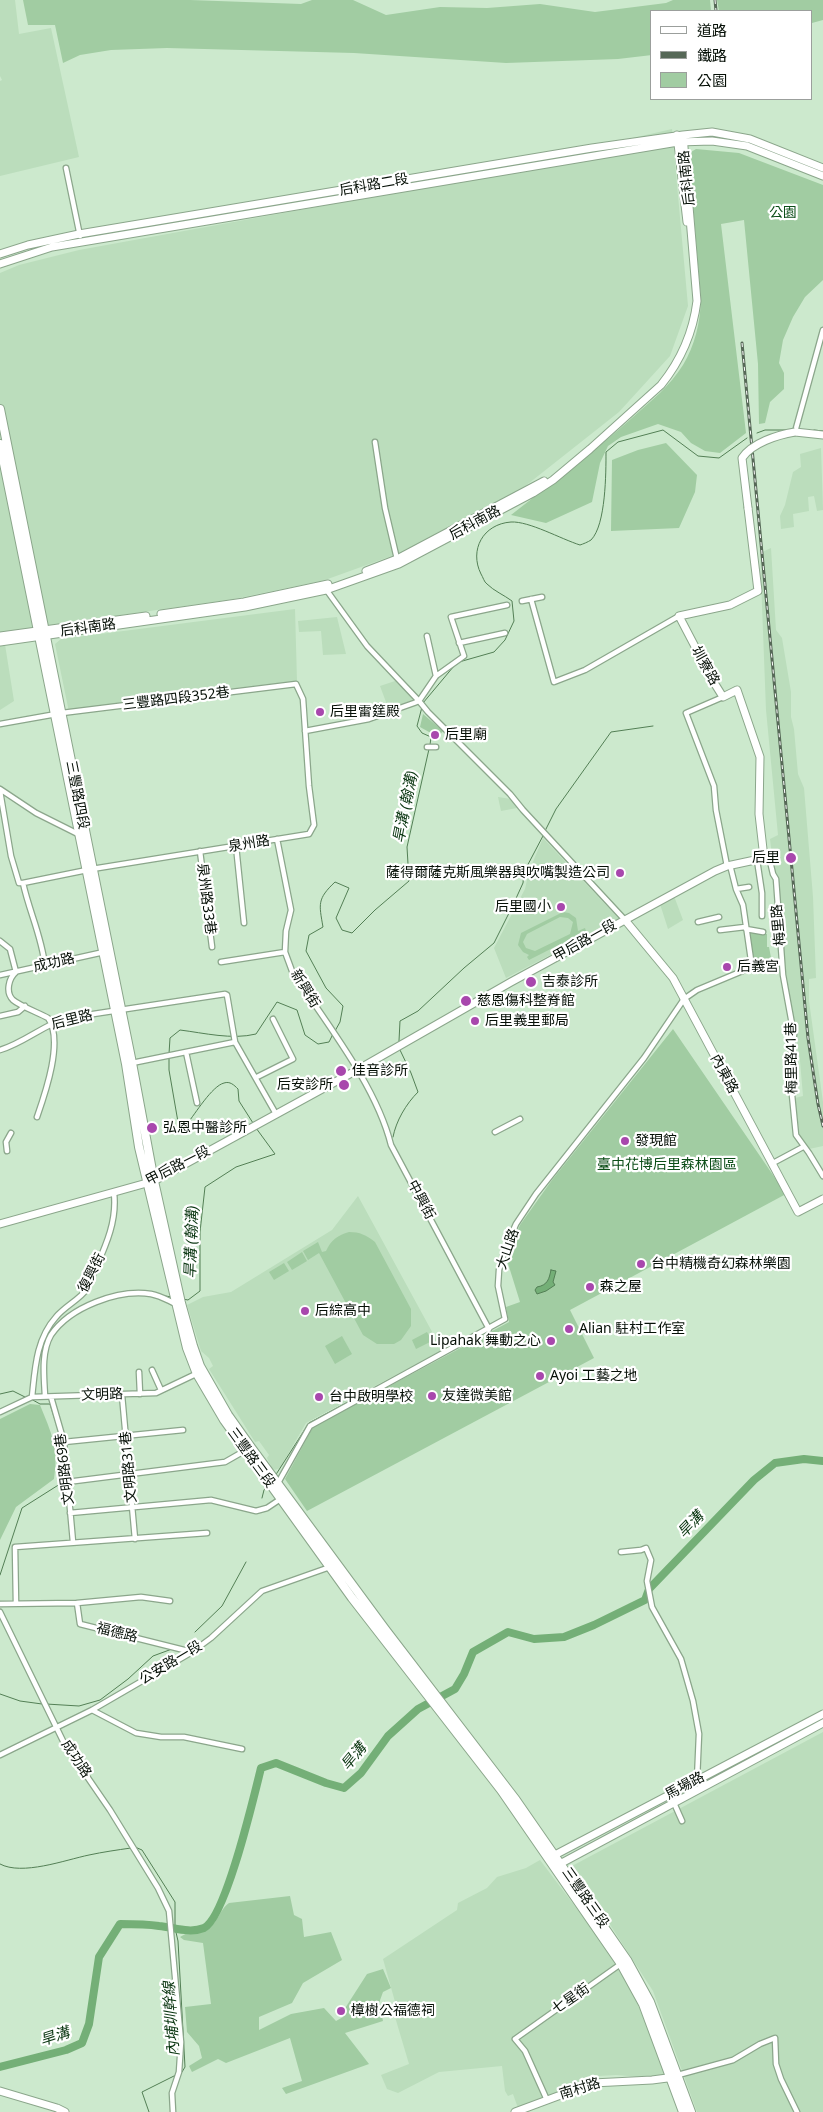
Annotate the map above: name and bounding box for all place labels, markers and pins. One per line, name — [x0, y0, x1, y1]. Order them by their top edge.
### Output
place label: 后里雷筳殿 — [330, 704, 400, 720]
marker: 后里雷筳殿 — [314, 706, 326, 718]
place label: 后里廟 — [445, 727, 487, 743]
marker: 后里廟 — [429, 729, 441, 741]
place label: 后里 — [752, 850, 780, 866]
marker: 后里 — [784, 851, 798, 865]
place label: 薩得爾薩克斯風樂器與吹嘴製造公司 — [386, 865, 610, 881]
marker: 薩得爾薩克斯風樂器與吹嘴製造公司 — [614, 867, 626, 879]
place label: 后里國小 — [495, 899, 551, 915]
marker: 后里國小 — [555, 901, 567, 913]
place label: 后義宮 — [737, 959, 779, 975]
marker: 后義宮 — [721, 961, 733, 973]
place label: 吉泰診所 — [542, 974, 598, 990]
marker: 吉泰診所 — [524, 975, 538, 989]
place label: 慈恩傷科整脊館 — [477, 993, 575, 1009]
marker: 慈恩傷科整脊館 — [459, 994, 473, 1008]
place label: 后里義里郵局 — [485, 1013, 569, 1029]
marker: 后里義里郵局 — [469, 1015, 481, 1027]
place label: 佳音診所 — [352, 1063, 408, 1079]
marker: 佳音診所 — [334, 1064, 348, 1078]
place label: 后安診所 — [277, 1077, 333, 1093]
marker: 后安診所 — [337, 1078, 351, 1092]
place label: 弘恩中醫診所 — [163, 1120, 247, 1136]
marker: 弘恩中醫診所 — [145, 1121, 159, 1135]
place label: 發現館 — [635, 1133, 677, 1149]
marker: 發現館 — [619, 1135, 631, 1147]
place label: 台中精機奇幻森林樂園 — [651, 1256, 791, 1272]
marker: 台中精機奇幻森林樂園 — [635, 1258, 647, 1270]
place label: 森之屋 — [600, 1279, 642, 1295]
marker: 森之屋 — [584, 1281, 596, 1293]
place label: 后綜高中 — [315, 1303, 371, 1319]
marker: 后綜高中 — [299, 1305, 311, 1317]
place label: Alian 駐村工作室 — [579, 1321, 685, 1337]
marker: Alian 駐村工作室 — [563, 1323, 575, 1335]
place label: Lipahak 舞動之心 — [430, 1333, 541, 1349]
marker: Lipahak 舞動之心 — [545, 1335, 557, 1347]
place label: Ayoi 工藝之地 — [550, 1368, 638, 1384]
marker: Ayoi 工藝之地 — [534, 1370, 546, 1382]
place label: 友達微美館 — [442, 1388, 512, 1404]
place label: 台中啟明學校 — [329, 1389, 413, 1405]
marker: 友達微美館 — [426, 1390, 438, 1402]
marker: 台中啟明學校 — [313, 1391, 325, 1403]
place label: 樟樹公福德祠 — [351, 2003, 435, 2019]
marker: 樟樹公福德祠 — [335, 2005, 347, 2017]

